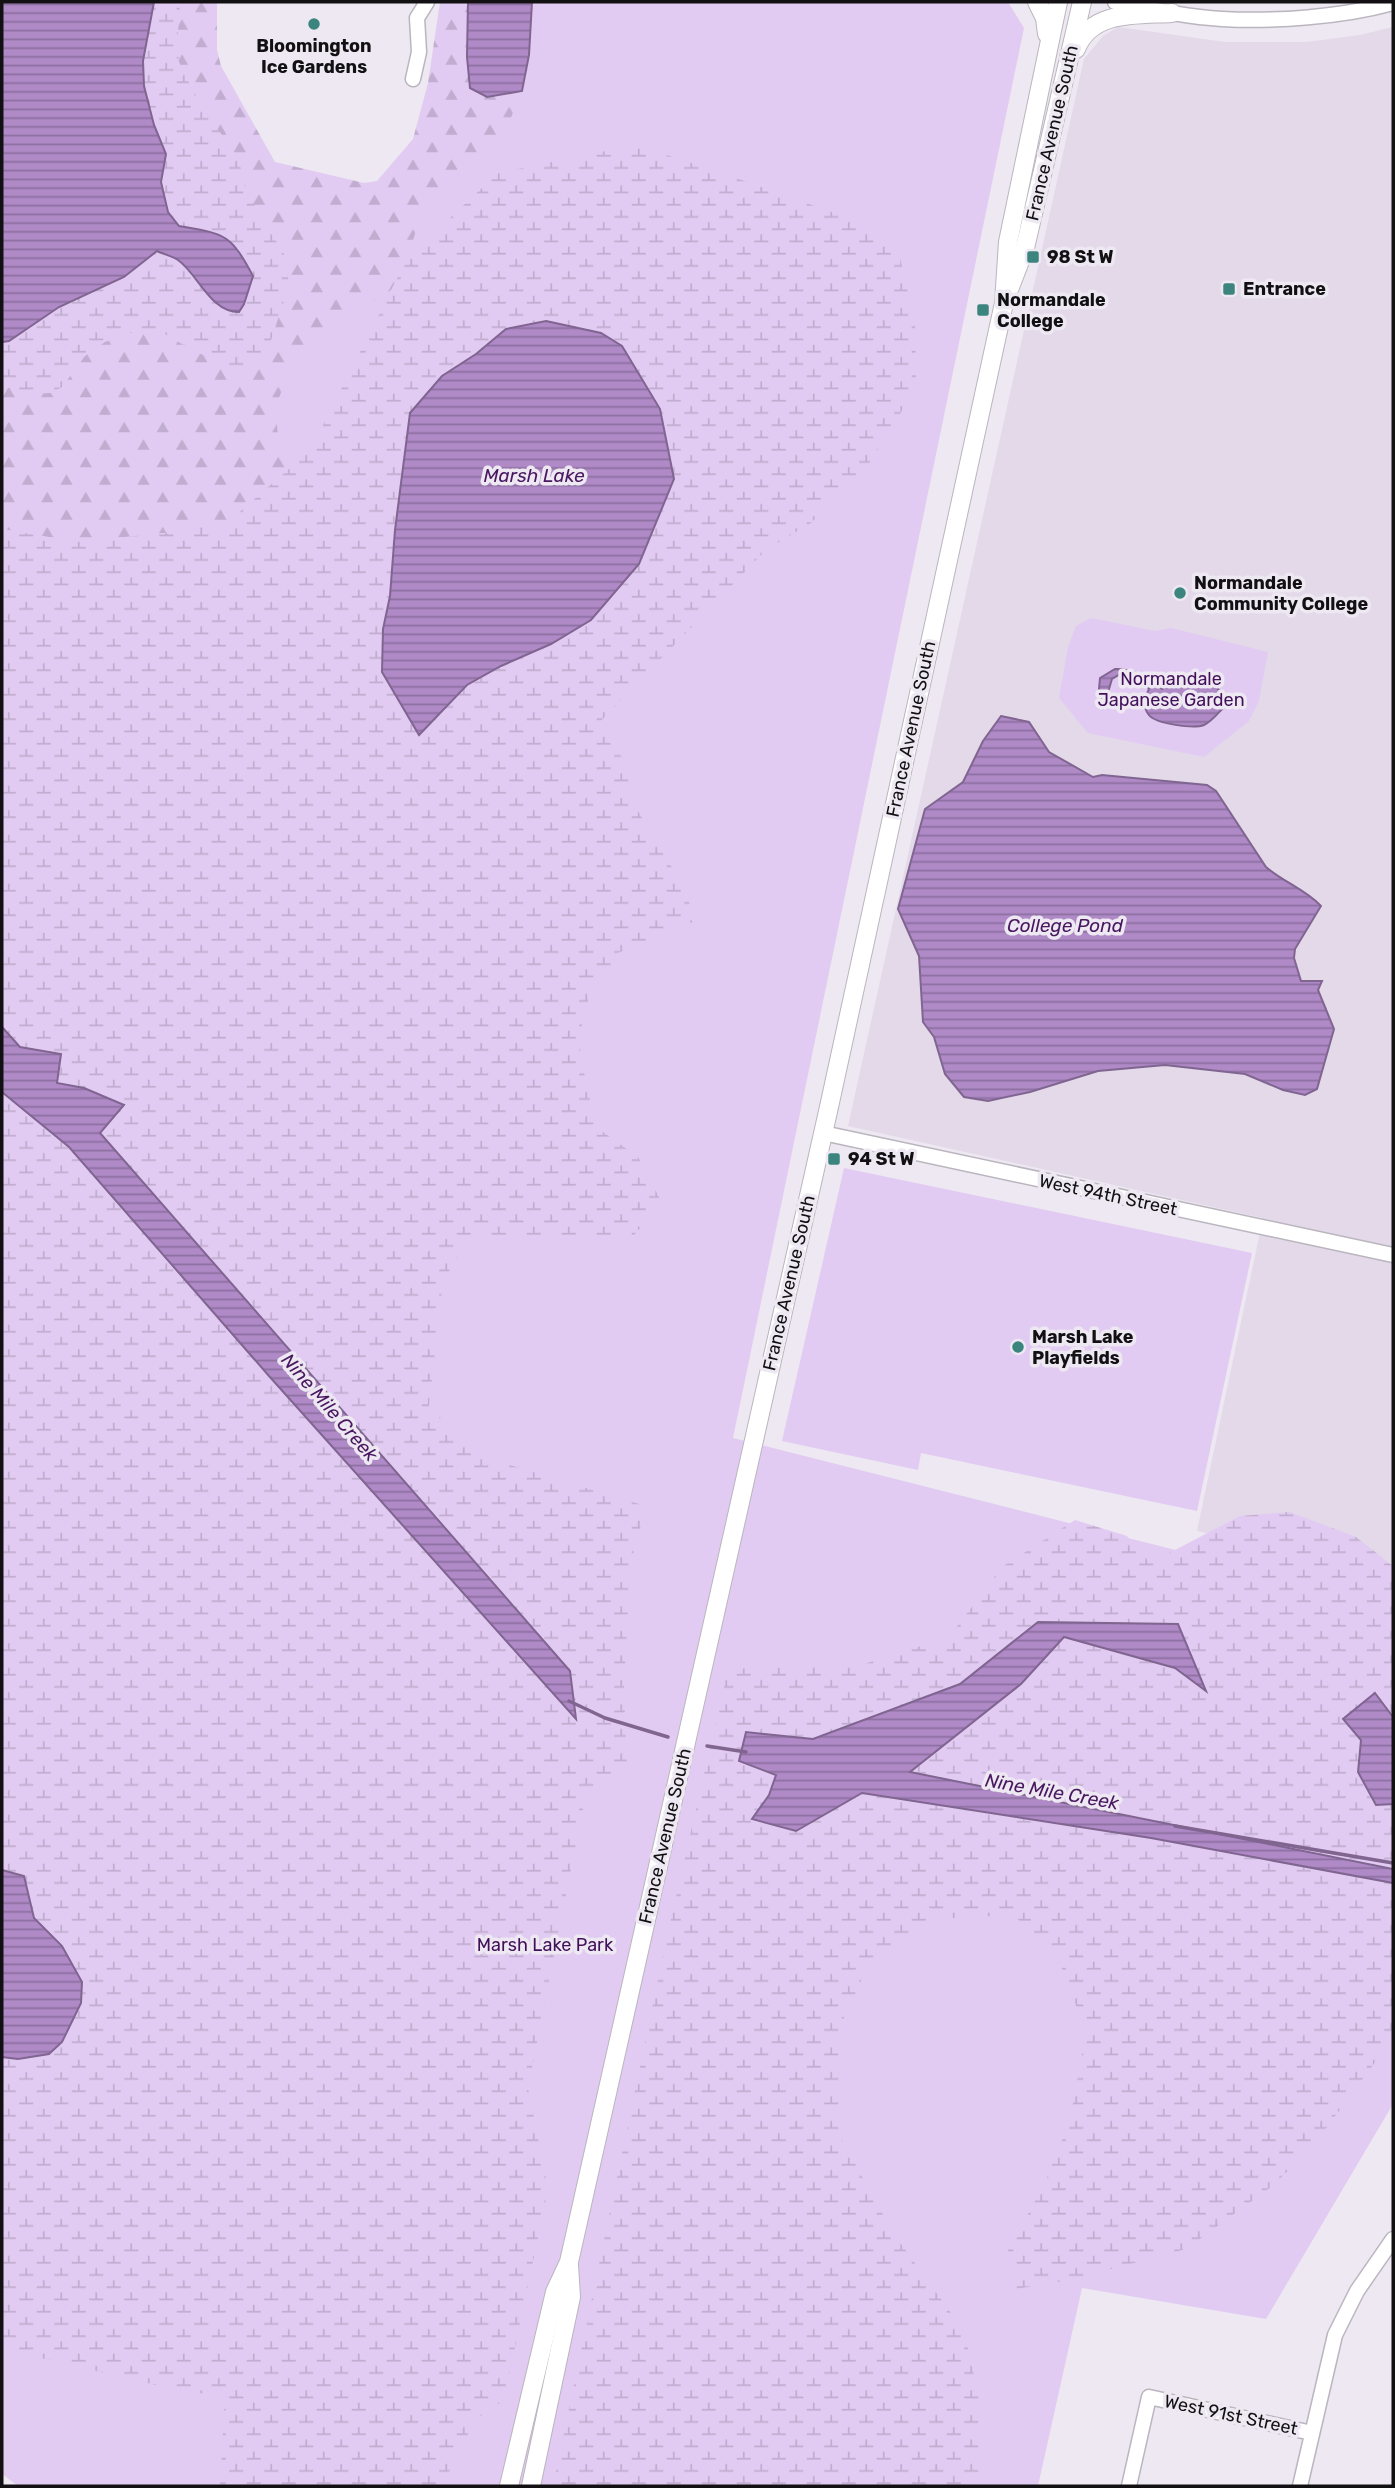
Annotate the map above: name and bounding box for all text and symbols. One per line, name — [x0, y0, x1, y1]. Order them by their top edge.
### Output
marker: Bloomington Ice Gardens — [306, 16, 322, 32]
place label: Bloomington Ice Gardens — [256, 35, 372, 78]
street label: France Avenue South — [1021, 43, 1083, 223]
place label: 98 St W — [1047, 246, 1114, 268]
marker: 98 St W — [1025, 249, 1041, 265]
place label: Entrance — [1243, 278, 1326, 300]
marker: Entrance — [1221, 281, 1237, 297]
place label: Normandale College — [997, 289, 1106, 332]
marker: Normandale College — [975, 302, 991, 318]
water label: Marsh Lake — [483, 464, 585, 487]
place label: Normandale Community College — [1194, 572, 1368, 615]
marker: Normandale Community College — [1172, 585, 1188, 601]
street label: France Avenue South — [882, 639, 940, 819]
park label: Normandale Japanese Garden — [1097, 668, 1245, 711]
water label: College Pond — [1007, 914, 1124, 937]
place label: 94 St W — [848, 1148, 915, 1170]
marker: 94 St W — [826, 1151, 842, 1167]
street label: West 94th Street — [1037, 1170, 1179, 1220]
street label: France Avenue South — [758, 1193, 820, 1373]
place label: Marsh Lake Playfields — [1032, 1326, 1134, 1369]
marker: Marsh Lake Playfields — [1010, 1339, 1026, 1355]
water label: Nine Mile Creek — [277, 1349, 383, 1466]
street label: France Avenue South — [634, 1746, 696, 1926]
water label: Nine Mile Creek — [983, 1768, 1121, 1815]
park label: Marsh Lake Park — [477, 1934, 614, 1956]
street label: West 91st Street — [1162, 2390, 1300, 2440]

